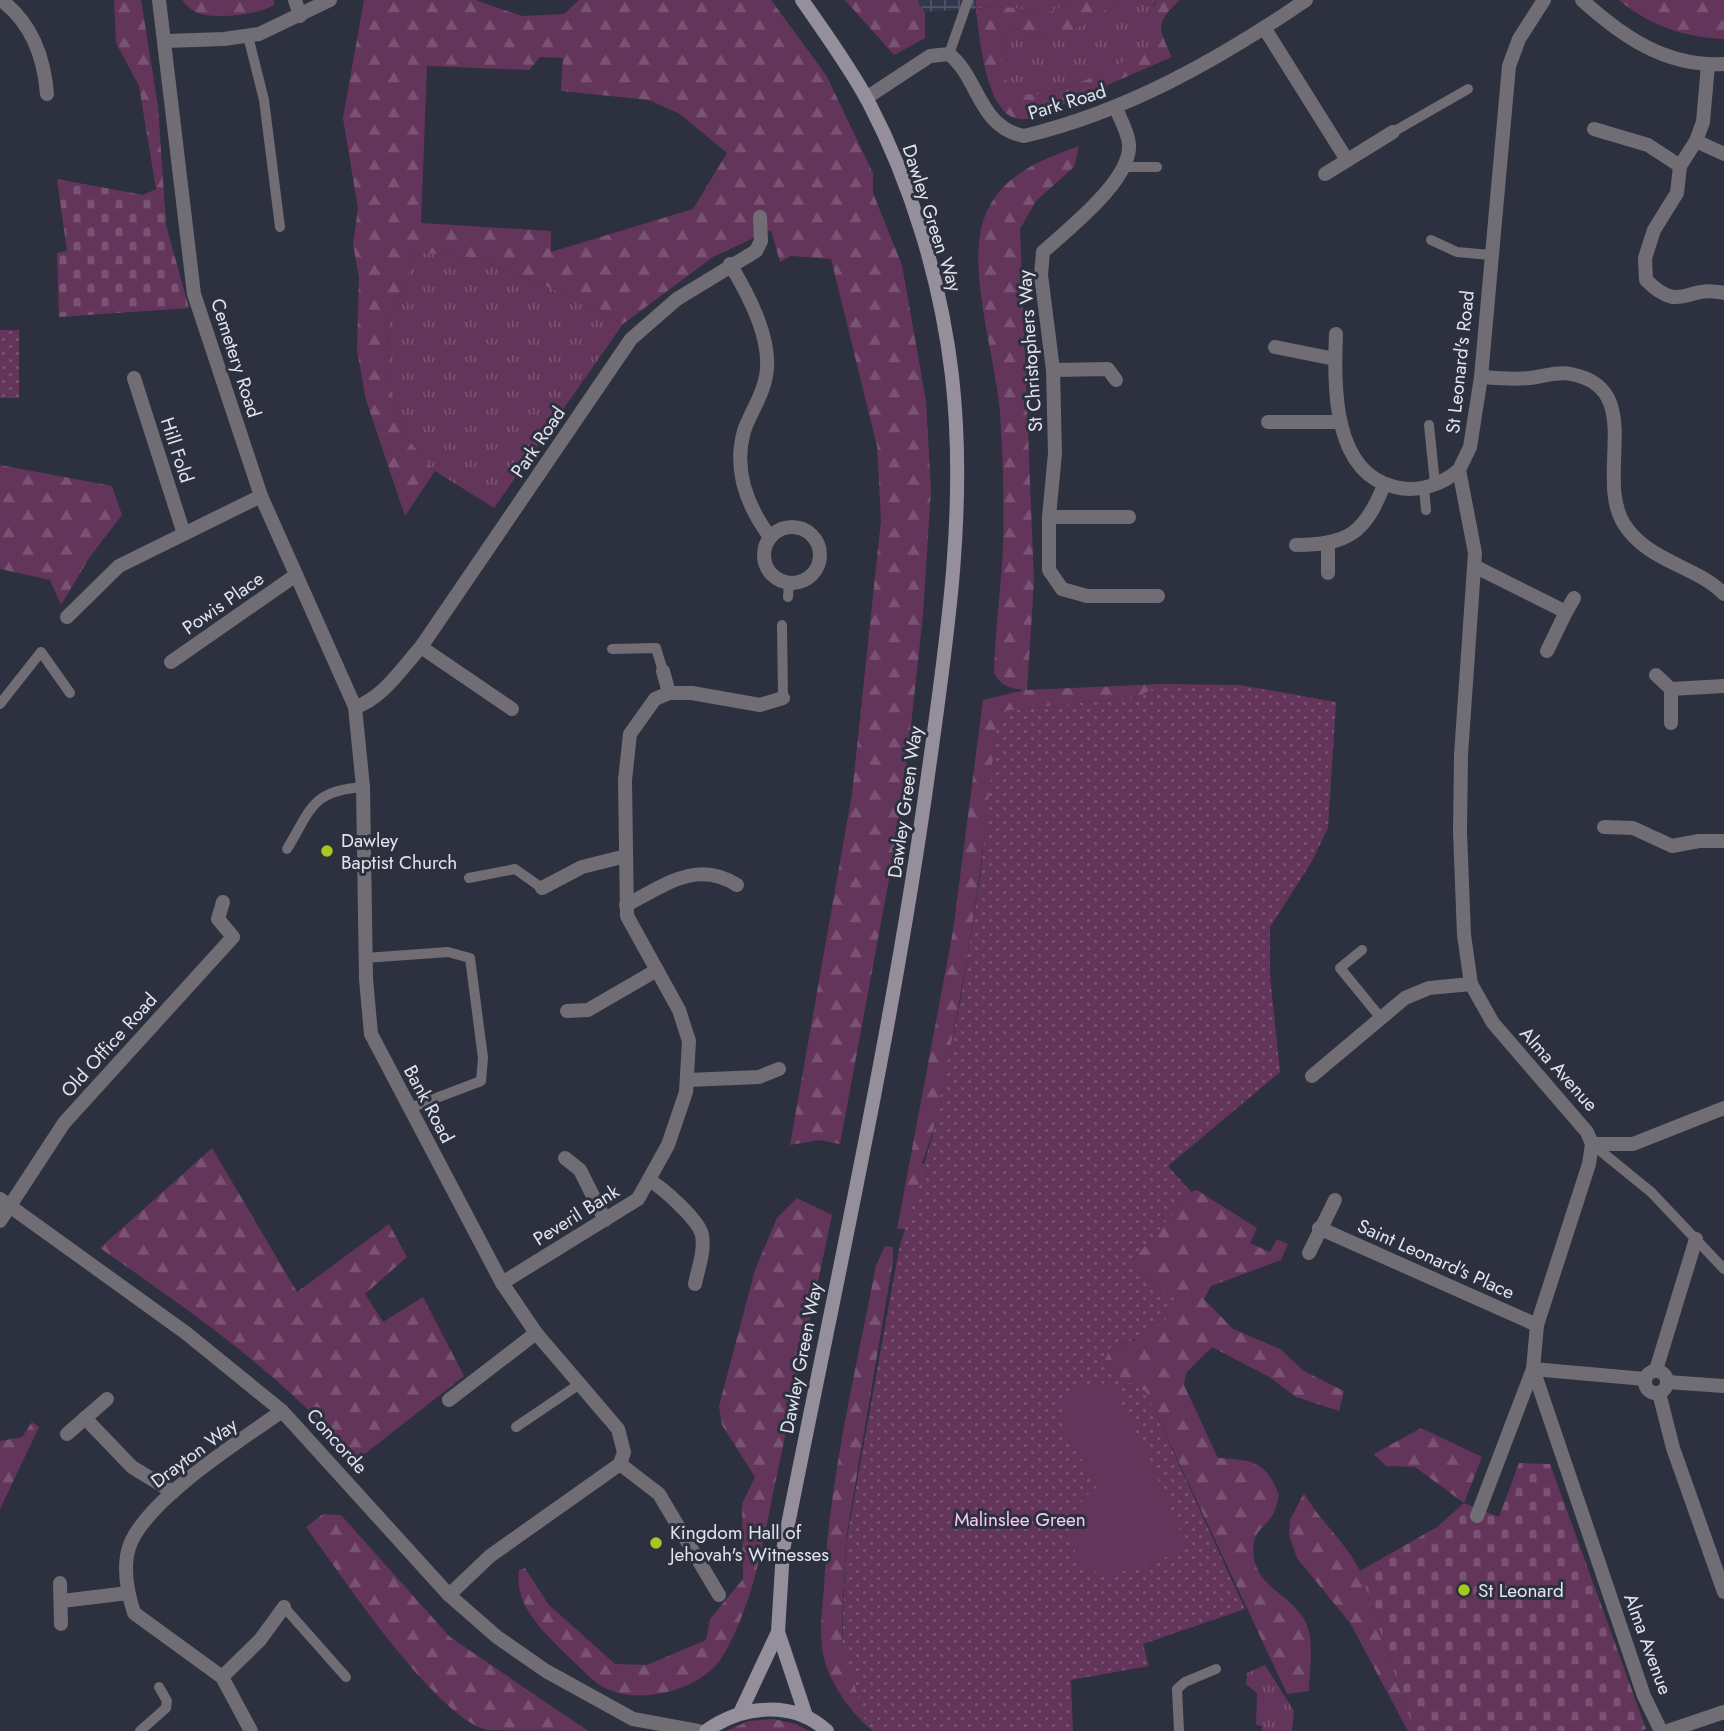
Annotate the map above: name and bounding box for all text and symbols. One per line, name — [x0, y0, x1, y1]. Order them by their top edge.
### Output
street label: Park Road — [1025, 77, 1109, 127]
street label: Dawley Green Way — [895, 141, 969, 296]
street label: St Christophers Way — [1011, 268, 1049, 433]
street label: St Leonard's Road — [1439, 289, 1481, 435]
street label: Cemetery Road — [204, 295, 268, 421]
street label: Park Road — [504, 401, 572, 483]
street label: Hill Fold — [154, 414, 200, 486]
street label: Powis Place — [177, 565, 269, 641]
street label: Dawley Green Way — [881, 724, 929, 880]
place label: Dawley Baptist Church — [341, 827, 457, 876]
marker: Dawley Baptist Church — [319, 843, 335, 859]
street label: Old Office Road — [55, 987, 163, 1103]
street label: Alma Avenue — [1514, 1021, 1605, 1117]
street label: Bank Road — [397, 1060, 461, 1148]
street label: Peveril Bank — [528, 1178, 625, 1252]
street label: Saint Leonard's Place — [1353, 1212, 1519, 1306]
street label: Dawley Green Way — [773, 1280, 829, 1436]
street label: Concorde — [300, 1402, 374, 1480]
street label: Drayton Way — [145, 1411, 243, 1494]
park label: Malinslee Green — [954, 1506, 1086, 1533]
place label: Kingdom Hall of Jehovah's Witnesses — [667, 1519, 829, 1568]
marker: Kingdom Hall of Jehovah's Witnesses — [648, 1535, 664, 1551]
place label: St Leonard — [1478, 1577, 1564, 1604]
marker: St Leonard — [1456, 1582, 1472, 1598]
street label: Alma Avenue — [1617, 1590, 1679, 1699]

